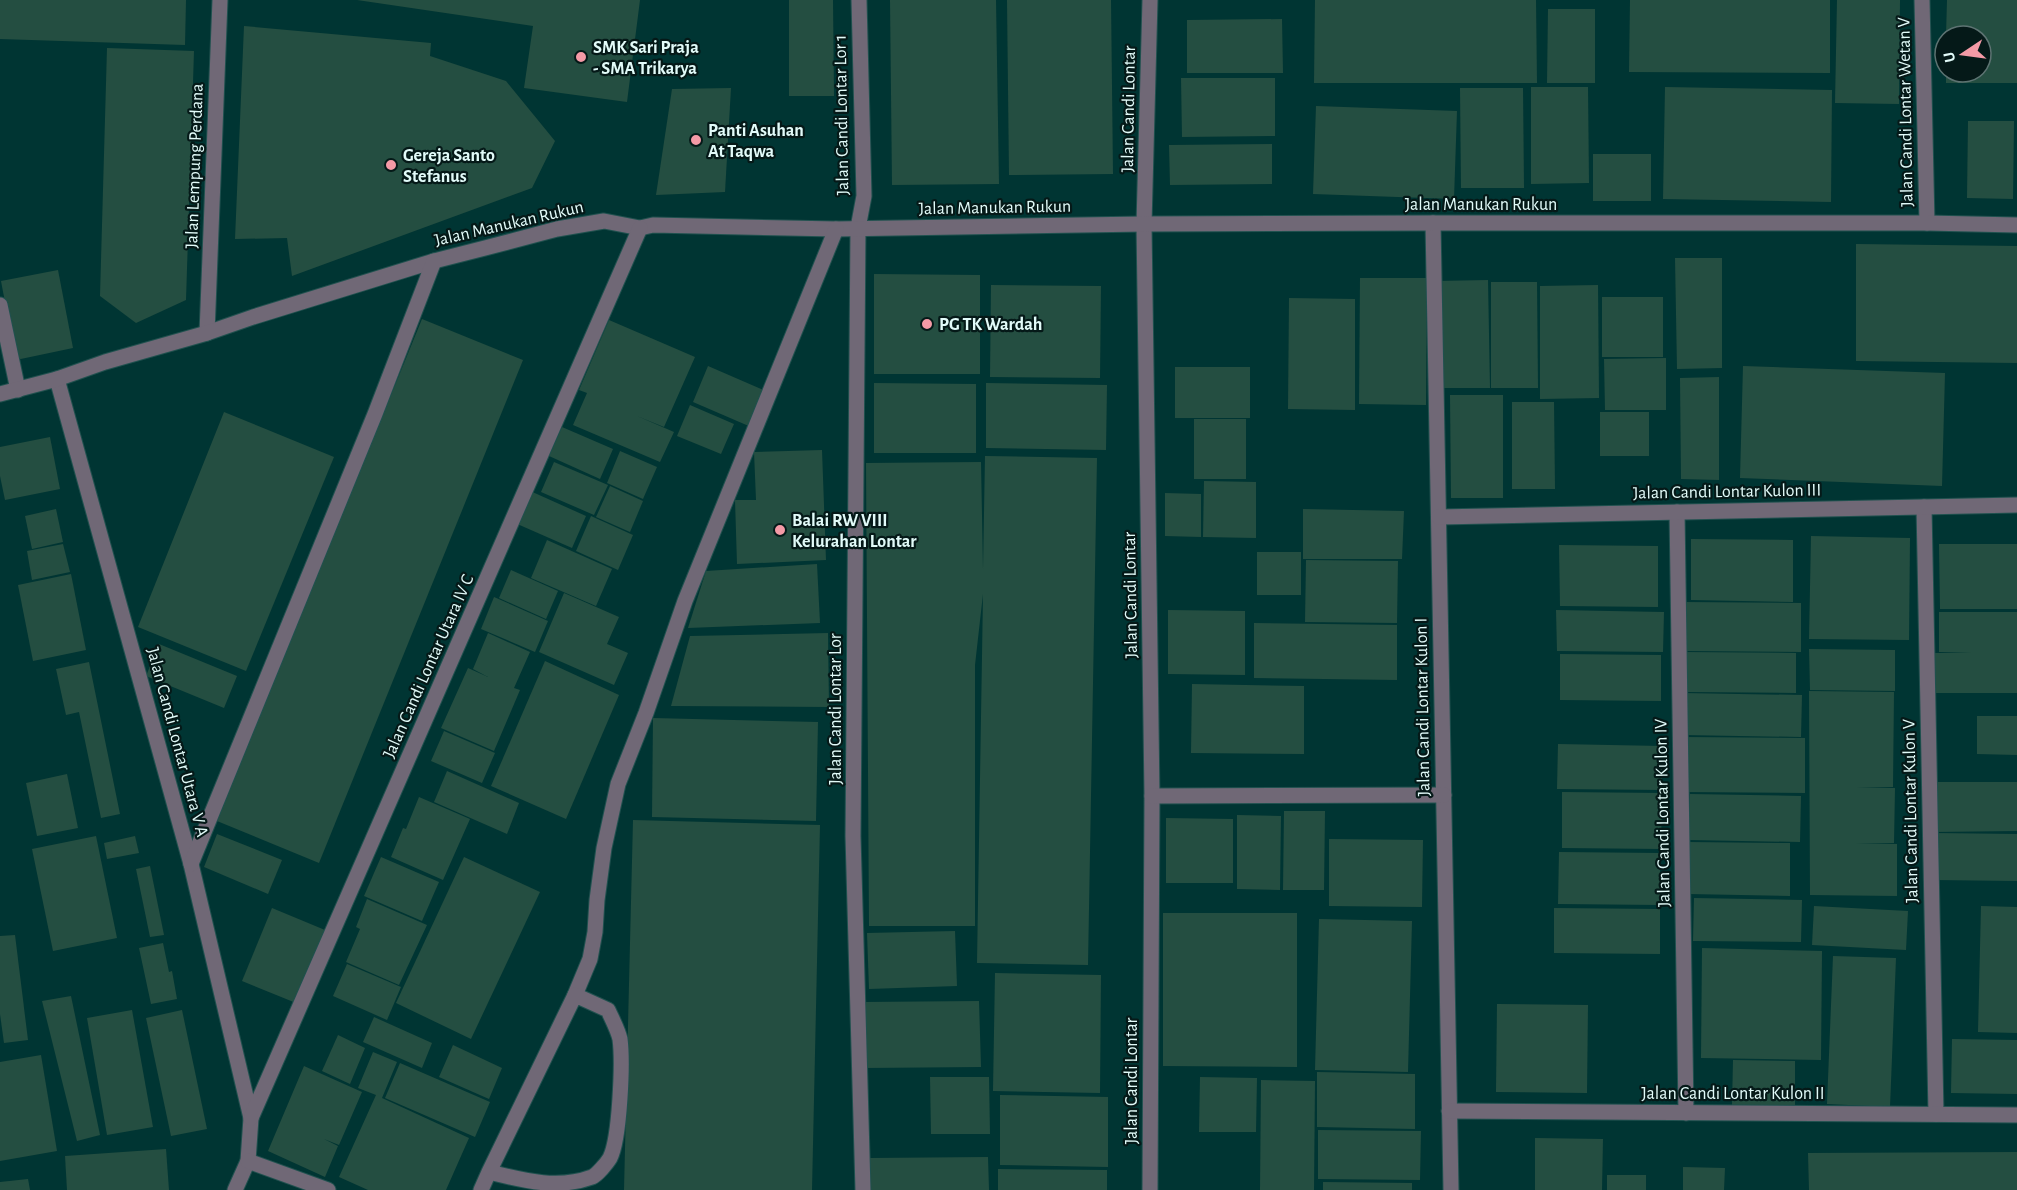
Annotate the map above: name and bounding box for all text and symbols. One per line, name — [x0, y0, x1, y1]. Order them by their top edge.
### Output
street label: Jalan Candi Lontar Wetan V — [1895, 16, 1917, 207]
north arrow — [1933, 24, 1993, 84]
street label: Jalan Candi Lontar Lor 1 — [832, 35, 852, 195]
place label: SMK Sari Praja - SMA Trikarya — [593, 39, 699, 78]
street label: Jalan Candi Lontar — [1119, 45, 1139, 173]
marker: SMK Sari Praja - SMA Trikarya — [574, 50, 588, 64]
text: U — [1940, 50, 1958, 64]
street label: Jalan Lempung Perdana — [183, 83, 207, 249]
place label: Panti Asuhan At Taqwa — [708, 122, 804, 161]
marker: Panti Asuhan At Taqwa — [689, 133, 703, 147]
place label: Gereja Santo Stefanus — [403, 147, 495, 186]
marker: Gereja Santo Stefanus — [384, 158, 398, 172]
street label: Jalan Manukan Rukun — [1405, 196, 1557, 214]
street label: Jalan Manukan Rukun — [433, 198, 586, 250]
street label: Jalan Manukan Rukun — [919, 198, 1071, 218]
place label: PG TK Wardah — [939, 316, 1042, 334]
marker: PG TK Wardah — [920, 317, 934, 331]
street label: Jalan Candi Lontar Kulon III — [1633, 481, 1821, 503]
place label: Balai RW VIII Kelurahan Lontar — [792, 512, 917, 551]
marker: Balai RW VIII Kelurahan Lontar — [773, 523, 787, 537]
street label: Jalan Candi Lontar — [1121, 531, 1141, 658]
street label: Jalan Candi Lontar Utara IV C — [380, 572, 478, 761]
street label: Jalan Candi Lontar Kulon I — [1412, 618, 1434, 796]
street label: Jalan Candi Lontar Lor — [827, 633, 845, 785]
street label: Jalan Candi Lontar Utara V A — [143, 646, 211, 839]
street label: Jalan Candi Lontar Kulon IV — [1652, 718, 1674, 907]
street label: Jalan Candi Lontar Kulon V — [1900, 718, 1922, 903]
street label: Jalan Candi Lontar — [1123, 1017, 1141, 1144]
street label: Jalan Candi Lontar Kulon II — [1641, 1085, 1825, 1103]

